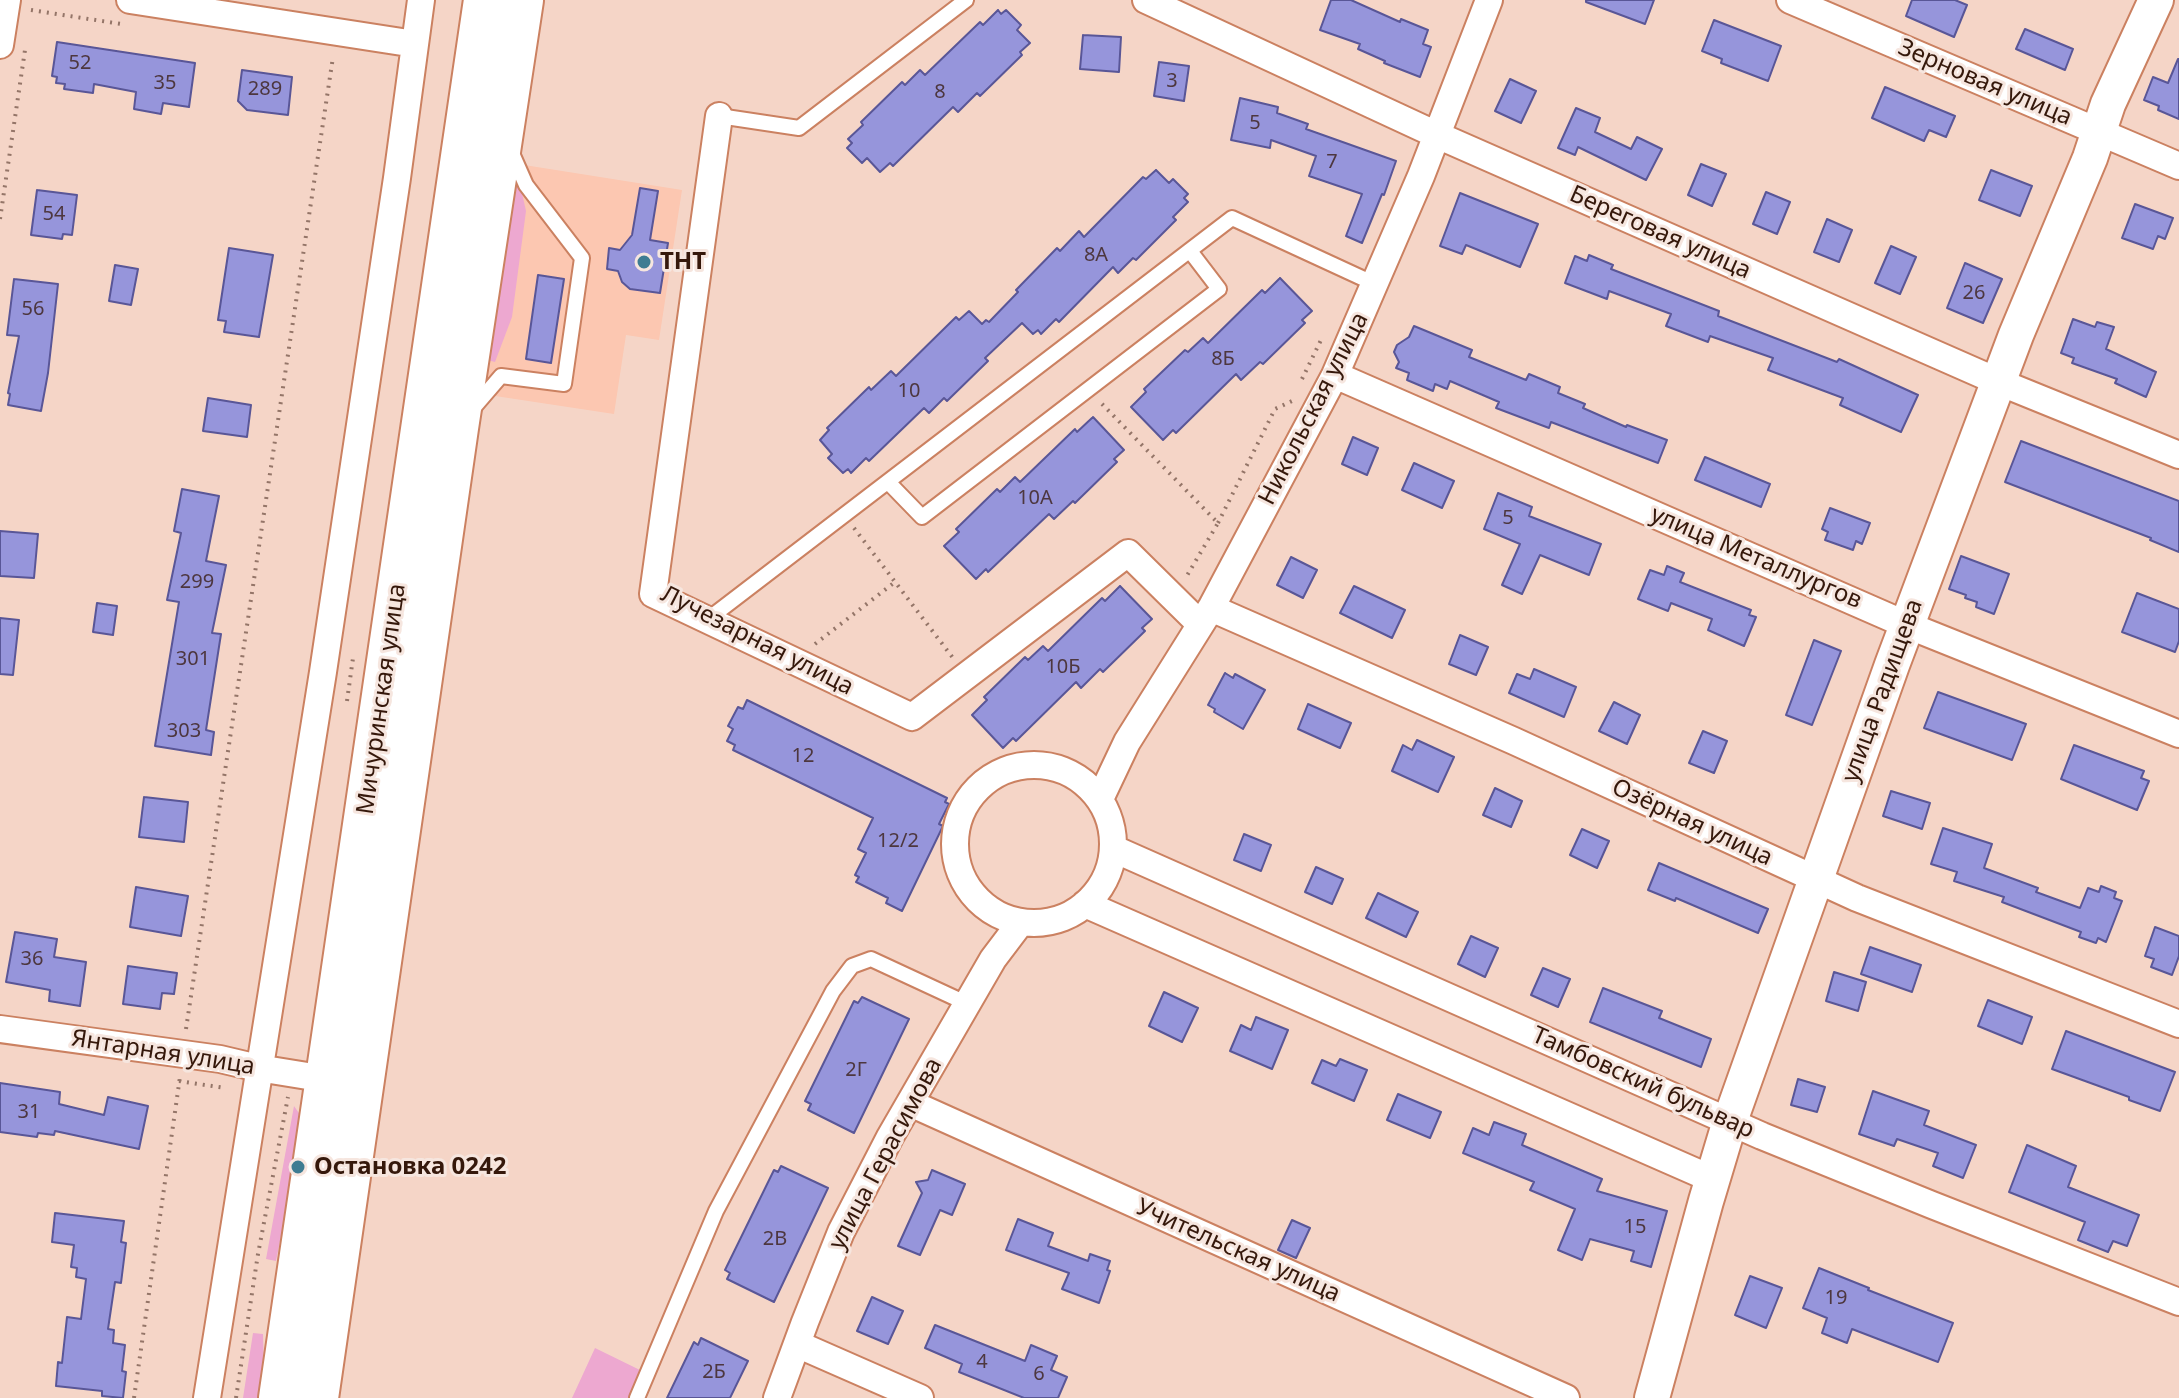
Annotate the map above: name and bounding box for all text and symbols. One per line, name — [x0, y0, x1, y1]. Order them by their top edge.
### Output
street label: Зерновая улица — [1894, 33, 2076, 133]
house number: 52 — [69, 51, 91, 75]
house number: 3 — [1166, 69, 1178, 93]
house number: 35 — [154, 71, 176, 95]
house number: 289 — [248, 77, 282, 101]
house number: 8 — [934, 80, 946, 104]
house number: 5 — [1249, 111, 1261, 135]
house number: 7 — [1326, 150, 1338, 174]
street label: Береговая улица — [1565, 180, 1755, 286]
house number: 54 — [43, 202, 65, 226]
house number: 8А — [1084, 243, 1108, 267]
place label: ТНТ — [660, 248, 706, 276]
marker: ТНТ — [635, 253, 653, 271]
house number: 26 — [1963, 281, 1985, 305]
house number: 56 — [22, 297, 44, 321]
street label: Никольская улица — [1253, 308, 1375, 510]
house number: 8Б — [1211, 347, 1235, 371]
house number: 10 — [898, 379, 920, 403]
house number: 10А — [1017, 486, 1053, 510]
street label: улица Металлургов — [1646, 500, 1866, 616]
house number: 5 — [1502, 506, 1514, 530]
house number: 299 — [180, 570, 214, 594]
street label: Лучезарная улица — [656, 580, 858, 702]
street label: Мичуринская улица — [352, 582, 412, 816]
street label: улица Радищева — [1837, 596, 1929, 786]
house number: 301 — [176, 647, 210, 671]
house number: 10Б — [1045, 655, 1081, 679]
house number: 303 — [167, 719, 201, 743]
house number: 12 — [792, 744, 814, 768]
street label: Озёрная улица — [1607, 773, 1777, 873]
house number: 12/2 — [877, 829, 919, 853]
house number: 36 — [21, 947, 43, 971]
street label: Тамбовский бульвар — [1527, 1021, 1759, 1145]
street label: Янтарная улица — [69, 1024, 257, 1082]
street label: улица Герасимова — [823, 1053, 949, 1255]
house number: 2Г — [845, 1058, 867, 1082]
house number: 31 — [18, 1100, 40, 1124]
place label: Остановка 0242 — [314, 1153, 506, 1181]
marker: Остановка 0242 — [289, 1158, 307, 1176]
street label: Учительская улица — [1132, 1193, 1344, 1309]
house number: 15 — [1624, 1215, 1646, 1239]
house number: 2В — [763, 1227, 787, 1251]
house number: 19 — [1825, 1286, 1847, 1310]
house number: 4 — [976, 1350, 988, 1374]
house number: 2Б — [702, 1360, 726, 1384]
house number: 6 — [1033, 1362, 1045, 1386]

